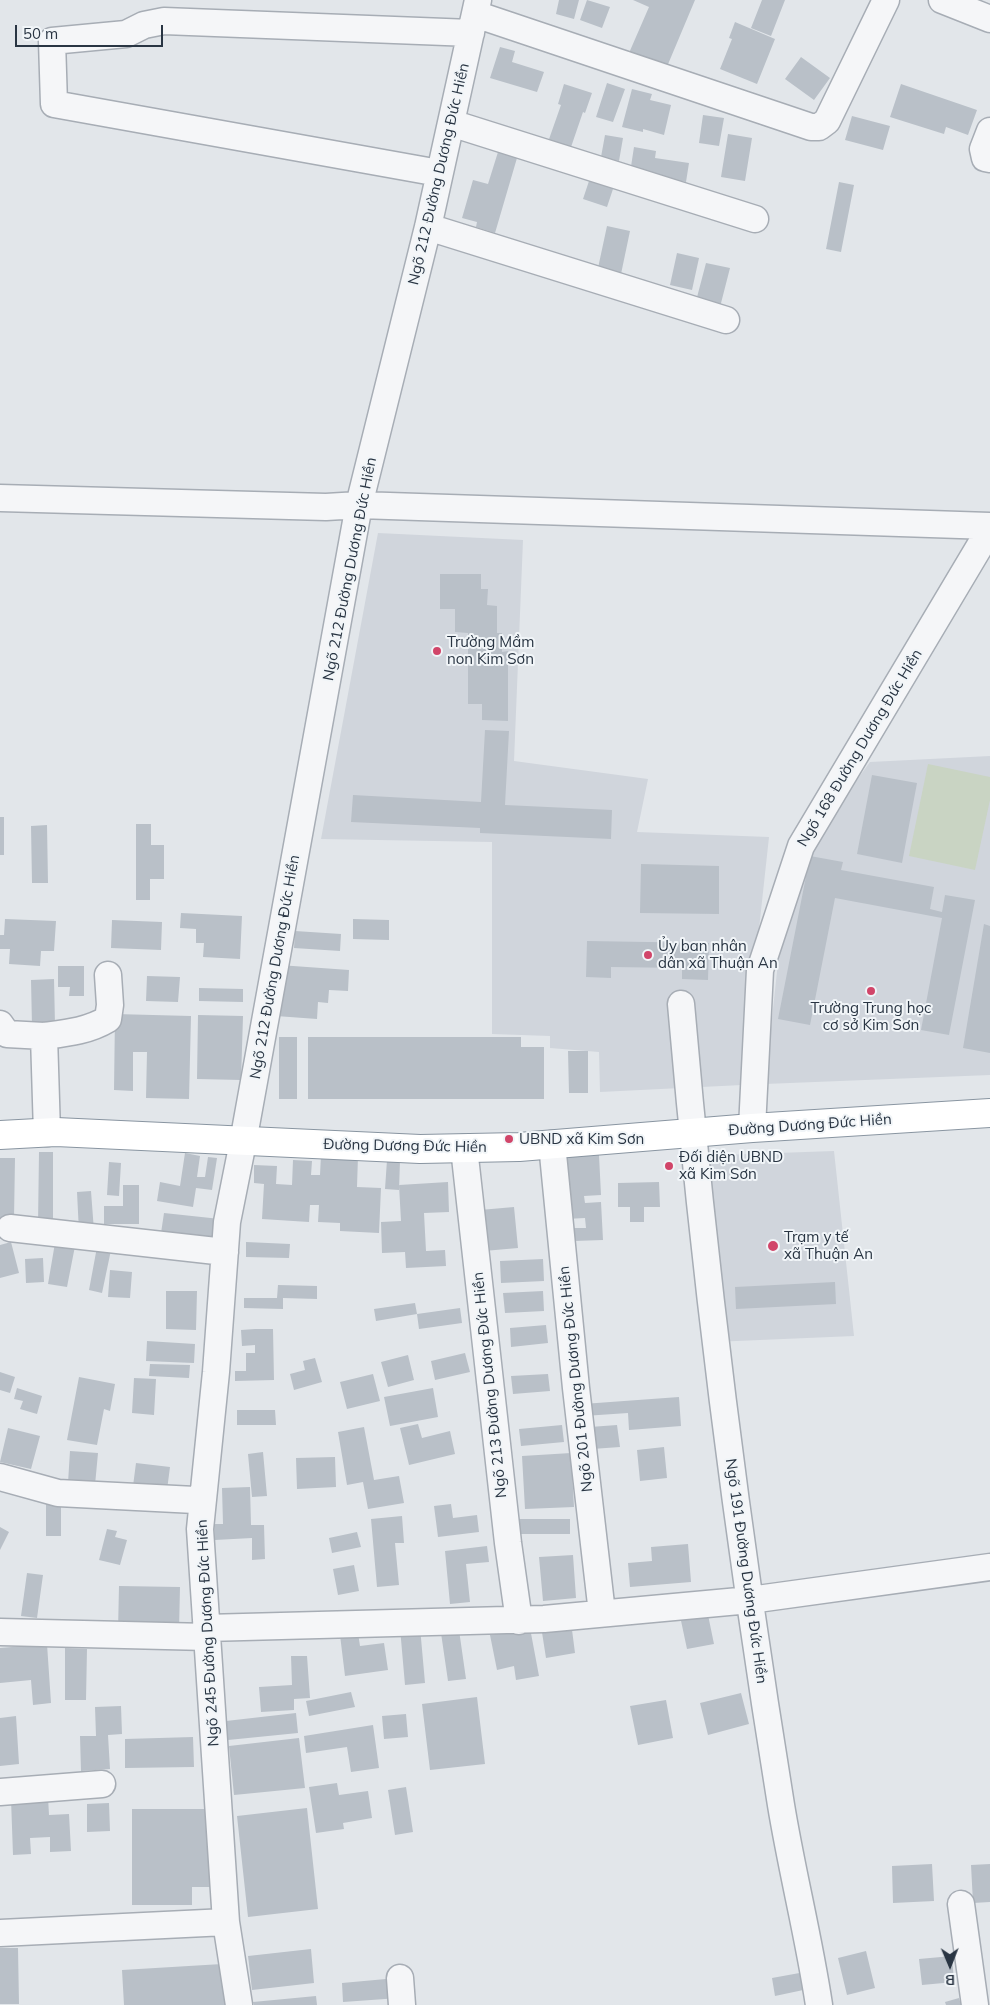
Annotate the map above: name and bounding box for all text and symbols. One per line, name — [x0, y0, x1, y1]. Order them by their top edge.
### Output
scale bar — [18, 15, 165, 47]
text: 50 m — [23, 24, 58, 43]
street label: Ngõ 212 Đường Dương Đức Hiền — [405, 61, 473, 287]
street label: Ngõ 212 Đường Dương Đức Hiền — [319, 456, 381, 682]
place label: Trường Mầm non Kim Sơn — [447, 633, 534, 668]
marker: Trường Mầm non Kim Sơn — [431, 645, 443, 657]
street label: Ngõ 168 Đường Dương Đức Hiền — [794, 646, 926, 850]
street label: Ngõ 212 Đường Dương Đức Hiền — [246, 854, 304, 1080]
place label: Ủy ban nhân dân xã Thuận An — [658, 937, 778, 972]
marker: Ủy ban nhân dân xã Thuận An — [642, 949, 654, 961]
marker: Trường Trung học cơ sở Kim Sơn — [865, 985, 877, 997]
place label: Trường Trung học cơ sở Kim Sơn — [811, 999, 931, 1034]
street label: Đường Dương Đức Hiền — [728, 1110, 892, 1140]
place label: UBND xã Kim Sơn — [519, 1130, 644, 1148]
marker: UBND xã Kim Sơn — [503, 1133, 515, 1145]
street label: Đường Dương Đức Hiền — [323, 1136, 487, 1156]
place label: Đối diện UBND xã Kim Sơn — [679, 1148, 783, 1183]
marker: Đối diện UBND xã Kim Sơn — [663, 1160, 675, 1172]
place label: Trạm y tế xã Thuận An — [784, 1228, 873, 1263]
marker: Trạm y tế xã Thuận An — [766, 1239, 780, 1253]
street label: Ngõ 201 Đường Dương Đức Hiền — [555, 1265, 597, 1493]
street label: Ngõ 213 Đường Dương Đức Hiền — [469, 1271, 511, 1499]
street label: Ngõ 191 Đường Dương Đức Hiền — [721, 1457, 771, 1685]
street label: Ngõ 245 Đường Dương Đức Hiền — [193, 1519, 223, 1747]
north arrow — [925, 1940, 975, 1990]
text: B — [945, 1971, 955, 1989]

